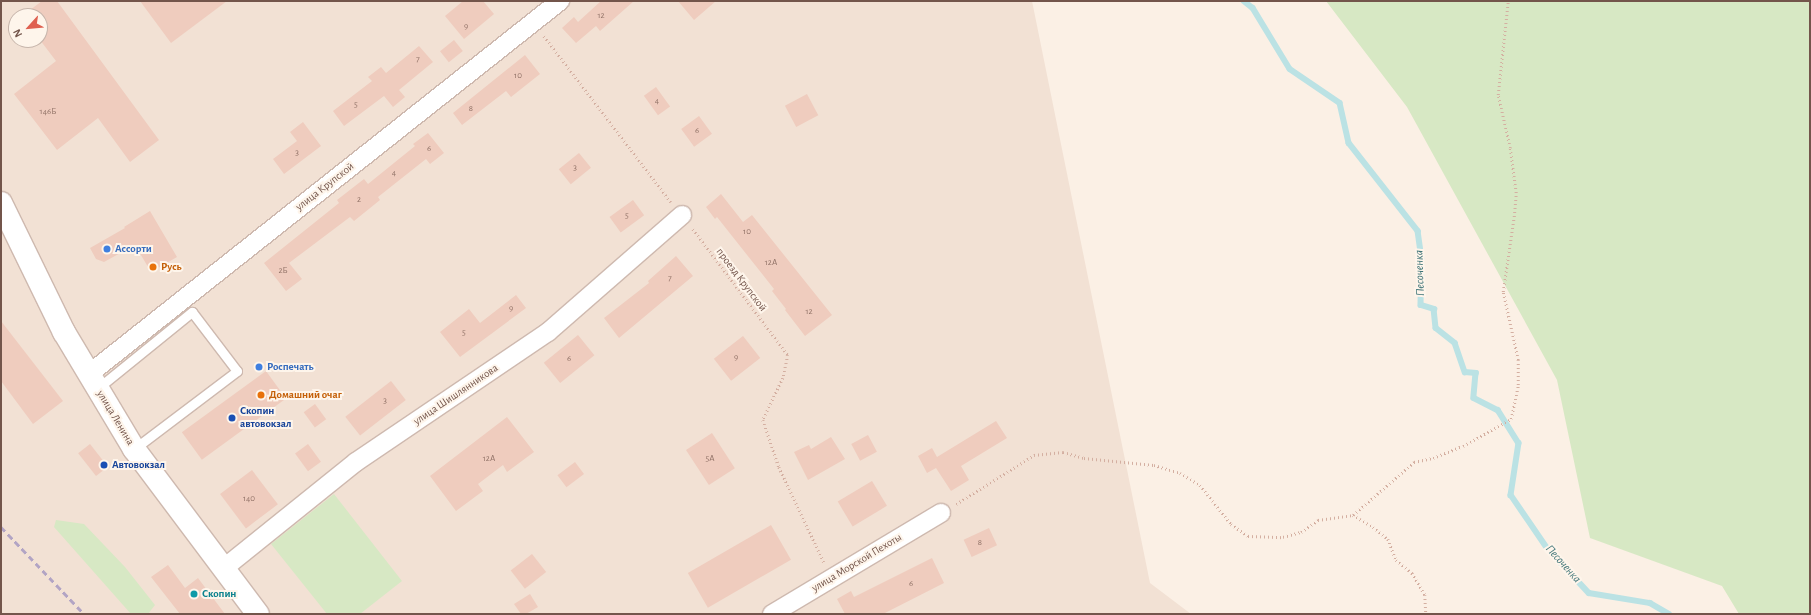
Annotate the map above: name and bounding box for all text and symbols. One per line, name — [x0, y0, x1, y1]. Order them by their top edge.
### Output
north arrow — [8, 8, 48, 48]
house number: 12 — [597, 11, 605, 21]
house number: 9 — [464, 22, 468, 32]
text: N — [11, 27, 24, 39]
house number: 7 — [416, 55, 420, 65]
house number: 10 — [514, 71, 522, 81]
house number: 4 — [655, 96, 659, 106]
house number: 5 — [354, 100, 358, 110]
house number: 8 — [469, 104, 473, 114]
house number: 146Б — [40, 107, 56, 117]
house number: 6 — [695, 126, 699, 136]
house number: 6 — [427, 144, 431, 154]
house number: 3 — [295, 148, 299, 158]
street label: улица Крупской — [293, 160, 357, 214]
house number: 3 — [573, 163, 577, 173]
house number: 4 — [392, 168, 396, 178]
house number: 2 — [357, 195, 361, 205]
house number: 5 — [625, 211, 629, 221]
house number: 10 — [743, 227, 751, 237]
place label: Ассорти — [115, 242, 152, 256]
marker: Ассорти — [102, 244, 112, 254]
street label: проезд Крупской — [713, 246, 769, 314]
water label: Песоченка — [1412, 250, 1428, 296]
house number: 12А — [765, 258, 777, 268]
place label: Русь — [161, 260, 182, 274]
marker: Русь — [148, 262, 158, 272]
house number: 2Б — [278, 266, 288, 276]
house number: 7 — [668, 274, 672, 284]
house number: 9 — [509, 304, 513, 314]
house number: 12 — [805, 307, 813, 317]
house number: 5 — [462, 328, 466, 338]
house number: 9 — [734, 353, 738, 363]
house number: 6 — [567, 354, 571, 364]
place label: Роспечать — [267, 360, 314, 374]
marker: Роспечать — [254, 362, 264, 372]
street label: улица Шишлянникова — [411, 362, 501, 428]
street label: улица Ленина — [93, 388, 137, 448]
place label: Домашний очаг — [269, 388, 342, 402]
marker: Домашний очаг — [256, 390, 266, 400]
house number: 3 — [383, 396, 387, 406]
place label: Скопин автовокзал — [240, 405, 292, 431]
marker: Скопин автовокзал — [227, 413, 237, 423]
house number: 12А — [483, 454, 495, 464]
house number: 5А — [705, 454, 715, 464]
place label: Автовокзал — [112, 458, 165, 472]
marker: Автовокзал — [99, 460, 109, 470]
house number: 140 — [243, 494, 255, 504]
street label: улица Морской Пехоты — [810, 531, 904, 595]
house number: 8 — [978, 538, 982, 548]
water label: Песоченка — [1542, 542, 1584, 586]
house number: 6 — [909, 579, 913, 589]
place label: Скопин — [202, 587, 236, 601]
marker: Скопин — [189, 589, 199, 599]

